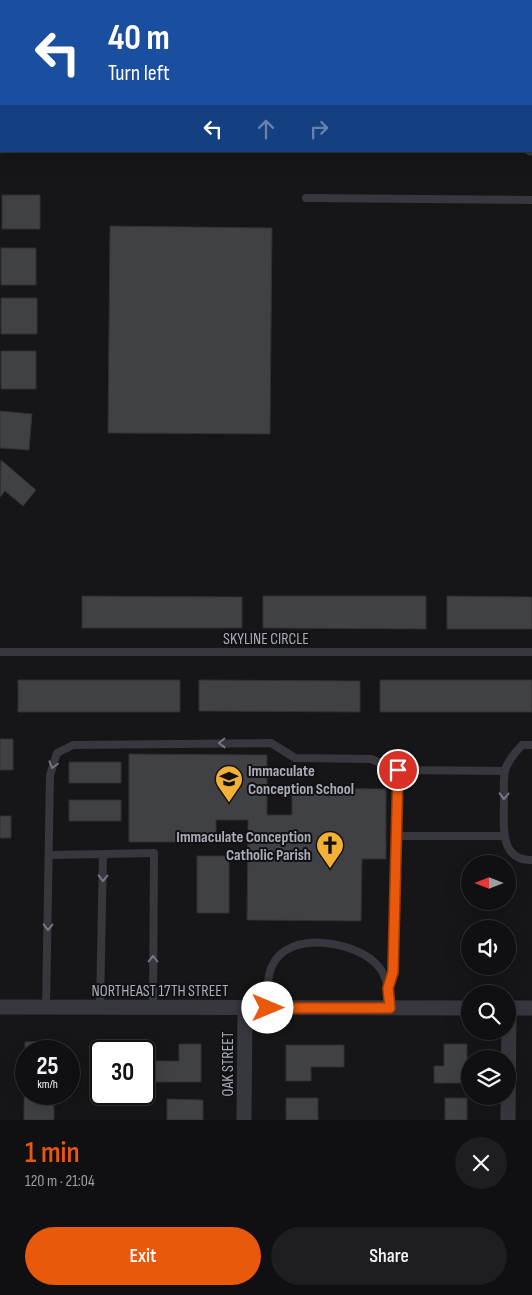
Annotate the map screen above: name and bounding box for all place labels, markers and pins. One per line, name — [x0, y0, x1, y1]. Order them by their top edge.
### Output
pin — [377, 749, 419, 791]
place label: Immaculate Conception School — [248, 762, 354, 799]
school or university icon: Immaculate Conception School — [214, 764, 244, 803]
place label: Immaculate Conception Catholic Parish — [176, 828, 311, 865]
church icon: Immaculate Conception Catholic Parish — [315, 830, 345, 869]

